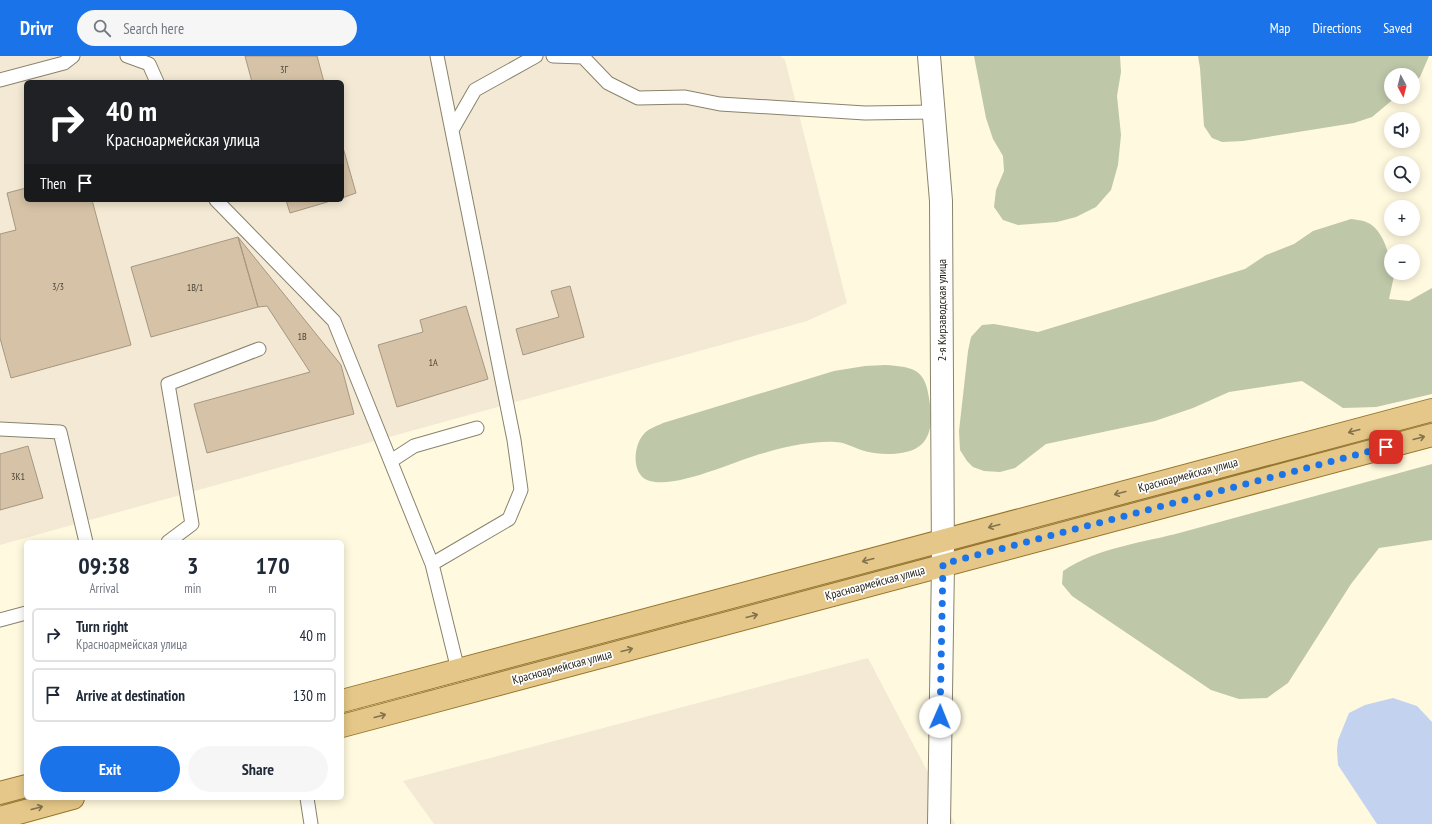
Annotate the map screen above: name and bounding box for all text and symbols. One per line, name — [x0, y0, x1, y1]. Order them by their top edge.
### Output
search box — [77, 10, 357, 46]
text: Drivr — [20, 16, 53, 40]
icon: search — [91, 17, 113, 39]
text: Search here — [123, 19, 184, 38]
text: Map — [1270, 19, 1290, 37]
text: Directions — [1312, 19, 1361, 37]
text: Saved — [1383, 19, 1412, 37]
house number: 3Г — [280, 63, 288, 76]
north arrow — [1384, 68, 1420, 104]
map controls — [1384, 68, 1420, 280]
text: 40 m — [106, 92, 157, 129]
icon: right — [40, 96, 92, 148]
button: sound — [1384, 112, 1420, 148]
text: Красноармейская улица — [106, 128, 260, 151]
button: search — [1384, 156, 1420, 192]
icon: arrive — [74, 172, 96, 194]
text: Then — [40, 174, 66, 193]
button: + — [1384, 200, 1420, 236]
button: − — [1384, 244, 1420, 280]
street label: 2-я Кирзаводская улица — [934, 259, 949, 361]
house number: 3/3 — [52, 280, 64, 293]
house number: 1В/1 — [187, 281, 203, 294]
house number: 1В — [297, 330, 307, 343]
house number: 1А — [428, 356, 438, 369]
one-way arrow — [1347, 428, 1360, 435]
pin — [1369, 430, 1403, 464]
one-way arrow — [1412, 434, 1425, 441]
icon: arrive — [1375, 436, 1397, 458]
street label: Красноармейская улица — [1136, 454, 1240, 495]
house number: 3К1 — [11, 470, 25, 483]
one-way arrow — [1114, 490, 1127, 497]
one-way arrow — [988, 523, 1001, 530]
text: 09:38 — [78, 550, 130, 581]
text: 3 — [187, 550, 198, 581]
text: 170 — [255, 550, 290, 581]
one-way arrow — [862, 556, 875, 564]
street label: Красноармейская улица — [823, 562, 927, 603]
text: Arrival — [89, 580, 119, 597]
text: min — [184, 580, 201, 597]
text: m — [268, 580, 277, 597]
one-way arrow — [746, 612, 759, 619]
text: Turn right — [76, 617, 128, 636]
icon: right — [42, 624, 64, 646]
text: 40 m — [300, 626, 326, 645]
text: Красноармейская улица — [76, 636, 187, 653]
one-way arrow — [620, 645, 633, 653]
street label: Красноармейская улица — [510, 646, 614, 687]
icon: arrive — [42, 684, 64, 706]
text: Arrive at destination — [76, 686, 185, 705]
text: 130 m — [293, 686, 326, 705]
position arrow — [919, 696, 961, 738]
one-way arrow — [373, 712, 386, 719]
button: Exit — [40, 746, 180, 792]
button: Share — [188, 746, 328, 792]
one-way arrow — [30, 804, 43, 811]

